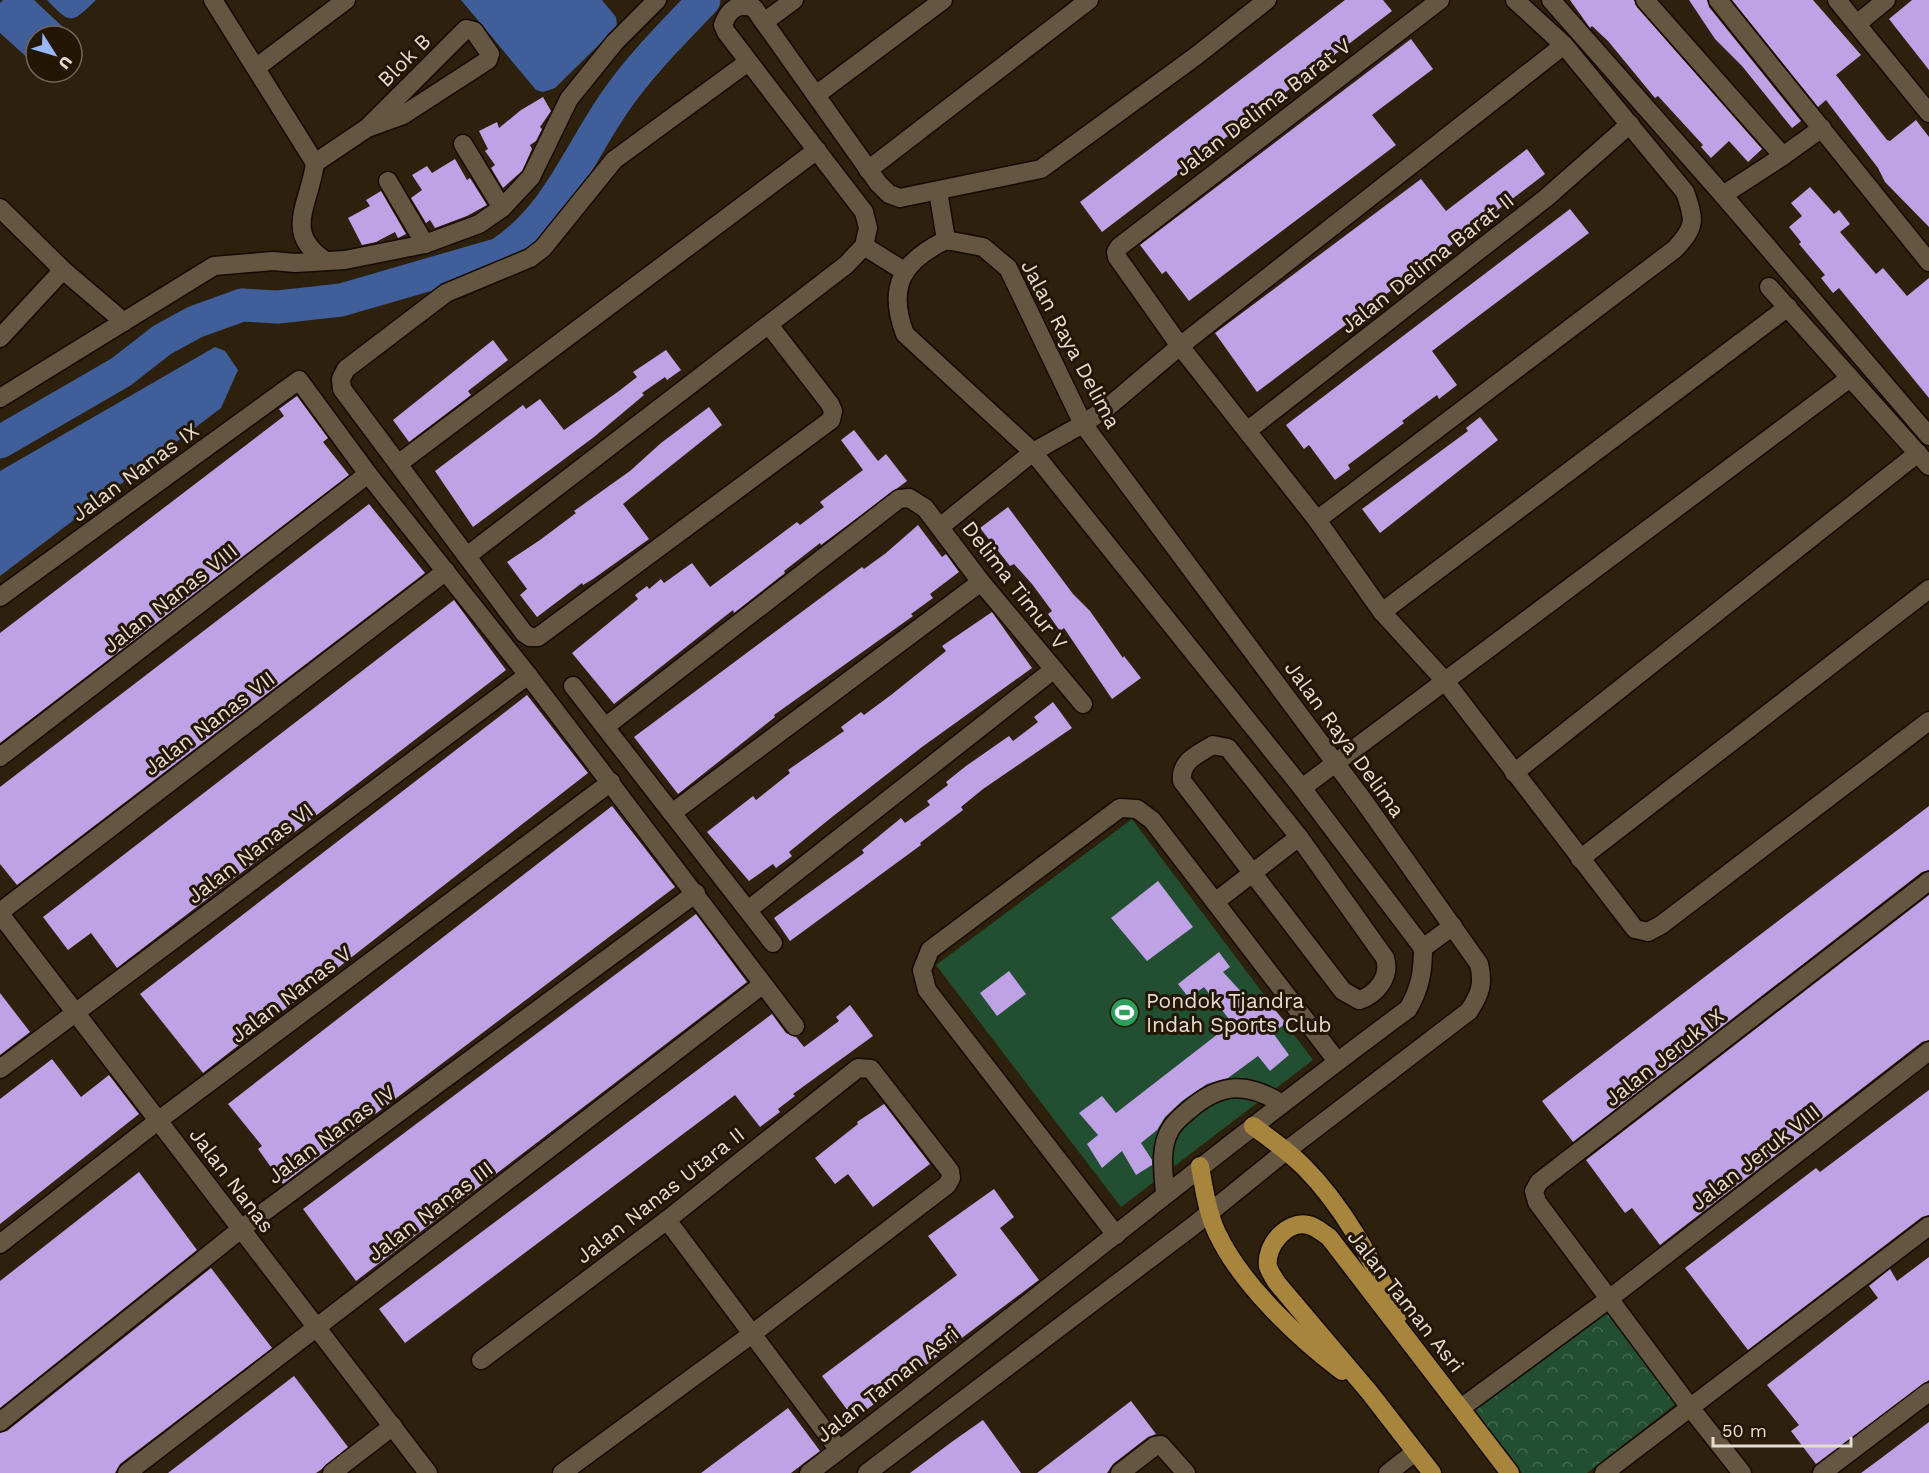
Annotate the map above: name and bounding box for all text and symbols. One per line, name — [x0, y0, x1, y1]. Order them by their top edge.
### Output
north arrow — [24, 24, 84, 84]
street label: Blok B — [372, 28, 436, 92]
street label: Jalan Delima Barat V — [1170, 32, 1356, 181]
text: U — [55, 52, 77, 73]
street label: Jalan Delima Barat II — [1335, 187, 1519, 339]
street label: Jalan Raya Delima — [1016, 255, 1126, 433]
street label: Jalan Nanas IX — [67, 418, 203, 526]
street label: Delima Timur V — [957, 516, 1073, 655]
street label: Jalan Nanas VIII — [98, 538, 242, 658]
street label: Jalan Raya Delima — [1280, 656, 1410, 822]
street label: Jalan Nanas VII — [139, 666, 279, 780]
street label: Jalan Nanas VI — [182, 798, 318, 908]
street label: Jalan Nanas V — [226, 940, 357, 1048]
place label: Pondok Tjandra Indah Sports Club — [1146, 988, 1331, 1037]
sports icon: Pondok Tjandra Indah Sports Club — [1109, 996, 1141, 1028]
street label: Jalan Jeruk IX — [1599, 1003, 1729, 1111]
street label: Jalan Nanas IV — [262, 1079, 400, 1189]
street label: Jalan Jeruk VIII — [1685, 1099, 1825, 1215]
street label: Jalan Nanas Utara II — [571, 1121, 749, 1269]
street label: Jalan Nanas — [184, 1123, 280, 1237]
street label: Jalan Nanas III — [362, 1156, 498, 1266]
street label: Jalan Taman Asri — [1343, 1225, 1469, 1377]
street label: Jalan Taman Asri — [811, 1321, 963, 1447]
scale bar — [1713, 1410, 1851, 1448]
text: 50 m — [1722, 1420, 1767, 1441]

